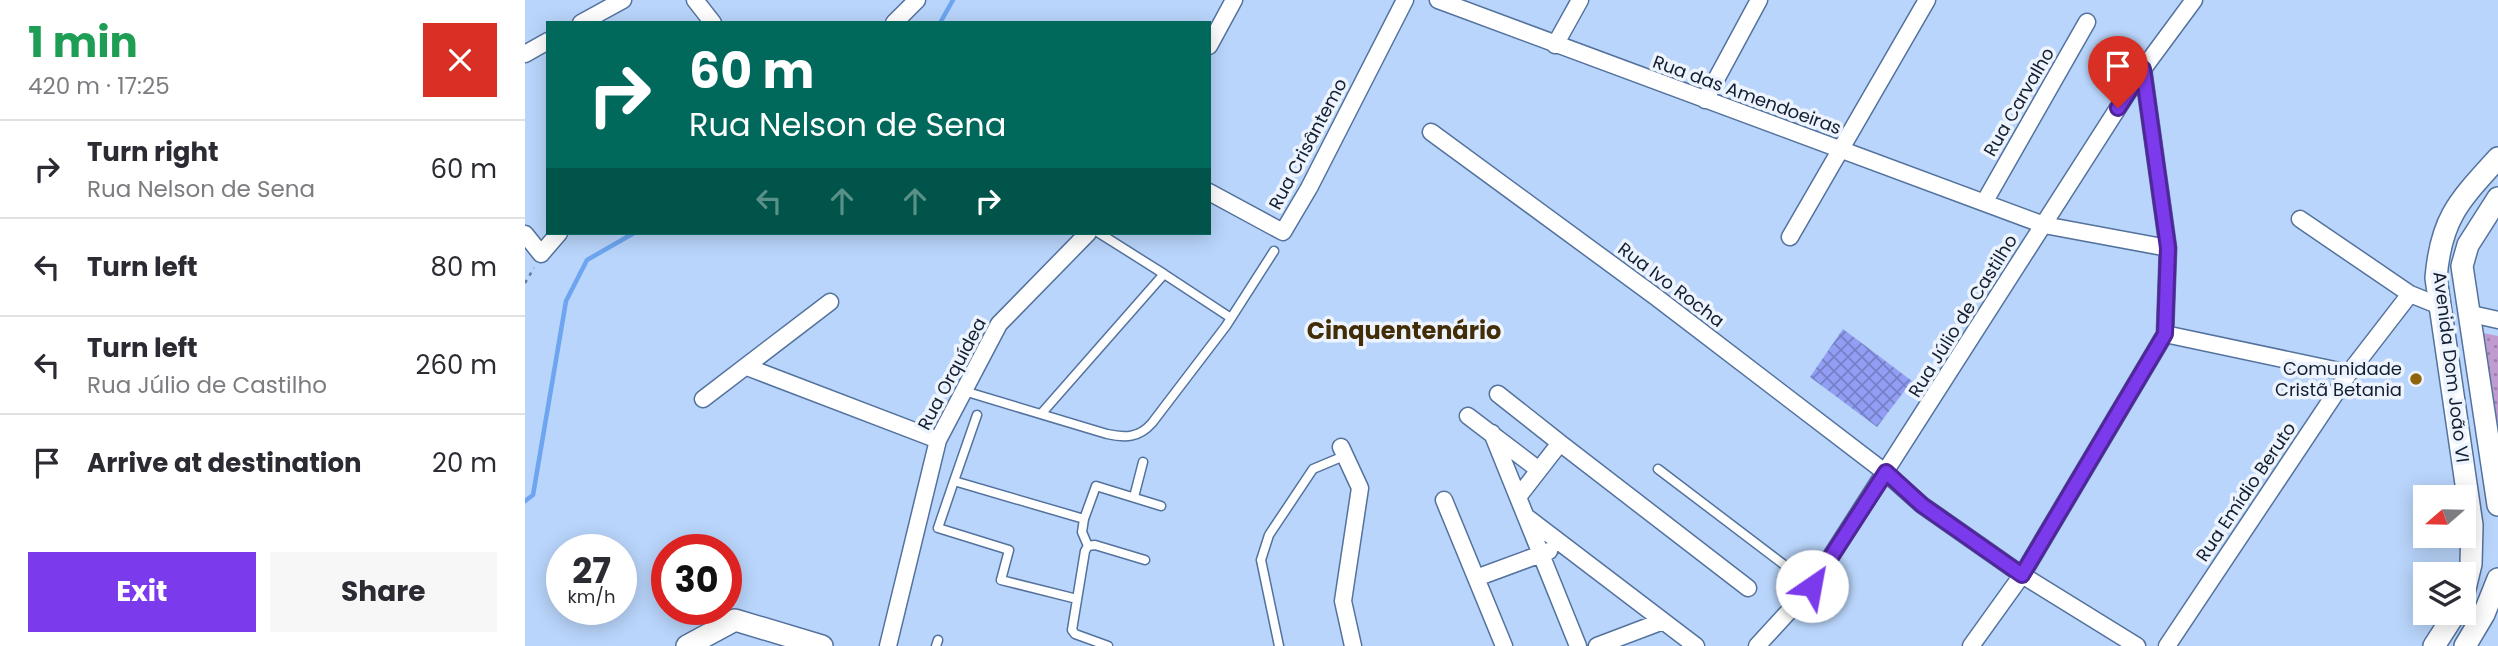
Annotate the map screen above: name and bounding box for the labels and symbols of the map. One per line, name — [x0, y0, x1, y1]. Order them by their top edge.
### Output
pin — [2088, 36, 2148, 108]
street label: Rua Carvalho — [1977, 43, 2060, 161]
street label: Rua das Amendoeiras — [1649, 49, 1845, 140]
street label: Rua Crisântemo — [1262, 74, 1353, 214]
street label: Rua Júlio de Castilho — [1902, 230, 2023, 402]
street label: Rua Ivo Rocha — [1613, 236, 1730, 333]
street label: Avenida Dom João VI — [2427, 270, 2476, 464]
street label: Rua Orquídea — [911, 313, 992, 434]
district label: Cinquentenário — [1307, 314, 1501, 347]
place label: Comunidade Cristã Betania — [2275, 356, 2402, 402]
marker: Comunidade Cristã Betania — [2408, 371, 2424, 387]
street label: Rua Emídio Beruto — [2190, 417, 2302, 566]
north arrow — [2413, 485, 2476, 548]
speed limit sign: 30 — [651, 534, 742, 625]
position arrow — [1775, 549, 1849, 623]

